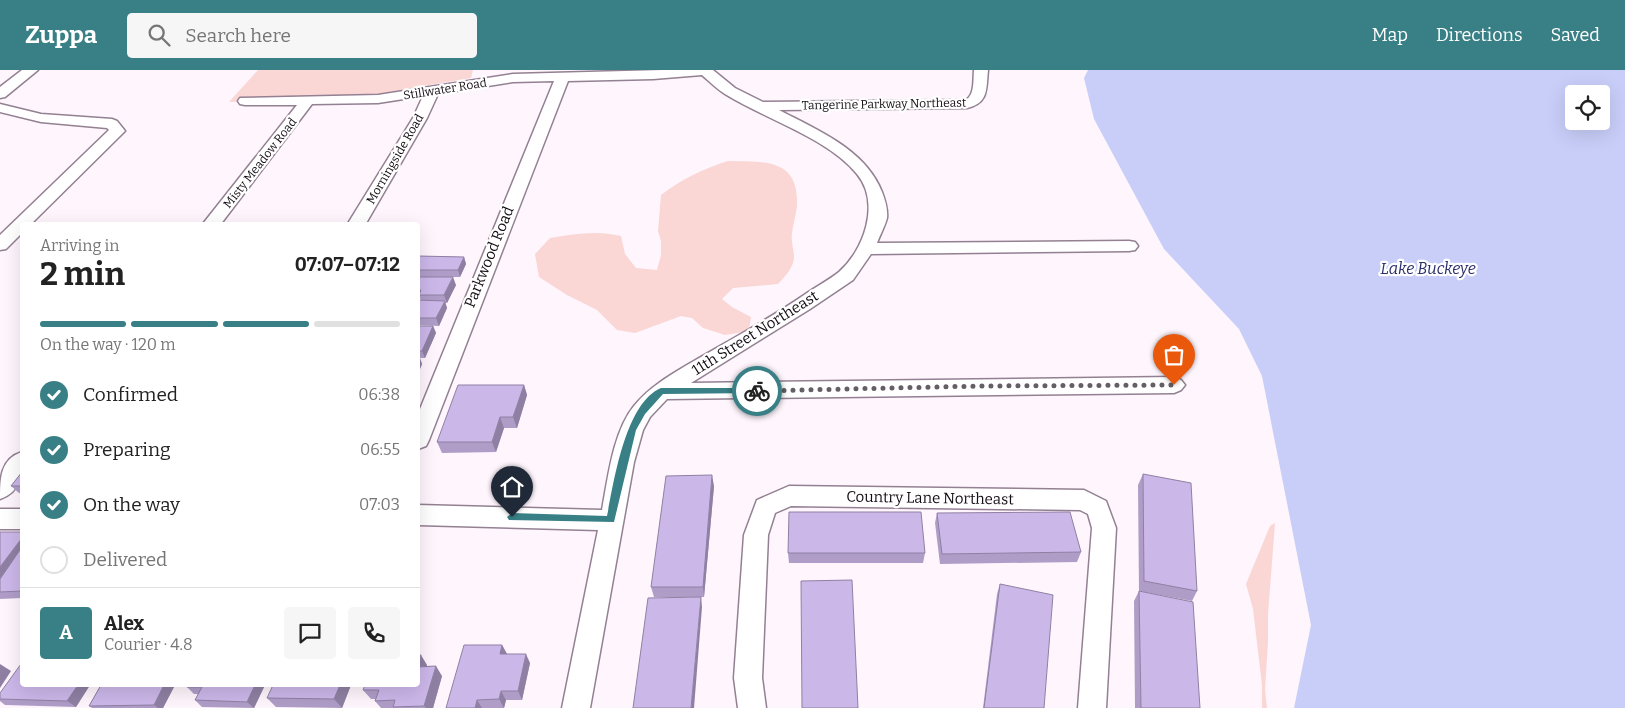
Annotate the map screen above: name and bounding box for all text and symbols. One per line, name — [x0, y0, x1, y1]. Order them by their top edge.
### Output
search box — [127, 13, 477, 58]
text: Zuppa — [25, 21, 97, 49]
icon: search — [145, 21, 173, 49]
text: Search here — [185, 24, 291, 47]
text: Map — [1372, 24, 1408, 46]
text: Directions — [1436, 24, 1523, 46]
text: Saved — [1551, 24, 1600, 46]
street label: Stillwater Road — [402, 75, 488, 103]
map controls — [1565, 85, 1610, 130]
button: locate — [1565, 85, 1610, 130]
street label: Tangerine Parkway Northeast — [802, 96, 967, 112]
street label: Morningside Road — [364, 112, 426, 206]
street label: Misty Meadow Road — [220, 115, 300, 211]
street label: Parkwood Road — [461, 204, 518, 310]
text: Arriving in — [40, 236, 119, 255]
text: 07:07–07:12 — [295, 253, 400, 276]
text: 2 min — [40, 255, 125, 293]
water label: Lake Buckeye — [1380, 259, 1476, 278]
street label: 11th Street Northeast — [688, 286, 822, 379]
pin — [1153, 334, 1195, 385]
text: On the way · 120 m — [40, 335, 175, 354]
icon: bag — [1160, 341, 1188, 369]
courier — [732, 366, 782, 416]
icon: bike — [743, 377, 771, 405]
icon: check — [40, 381, 68, 409]
text: Confirmed — [83, 383, 178, 406]
text: 06:38 — [358, 385, 400, 404]
icon: check — [40, 436, 68, 464]
text: Preparing — [83, 438, 171, 461]
text: 06:55 — [360, 440, 400, 459]
pin — [491, 466, 533, 517]
icon: home — [498, 473, 526, 501]
street label: Country Lane Northeast — [846, 488, 1014, 508]
icon: check — [40, 491, 68, 519]
text: On the way — [83, 493, 180, 516]
text: 07:03 — [359, 495, 400, 514]
text: Delivered — [83, 548, 167, 571]
button: chat — [284, 607, 336, 659]
button: phone — [348, 607, 400, 659]
text: Alex — [104, 612, 144, 635]
text: A — [59, 621, 73, 644]
text: Courier · 4.8 — [104, 635, 193, 654]

